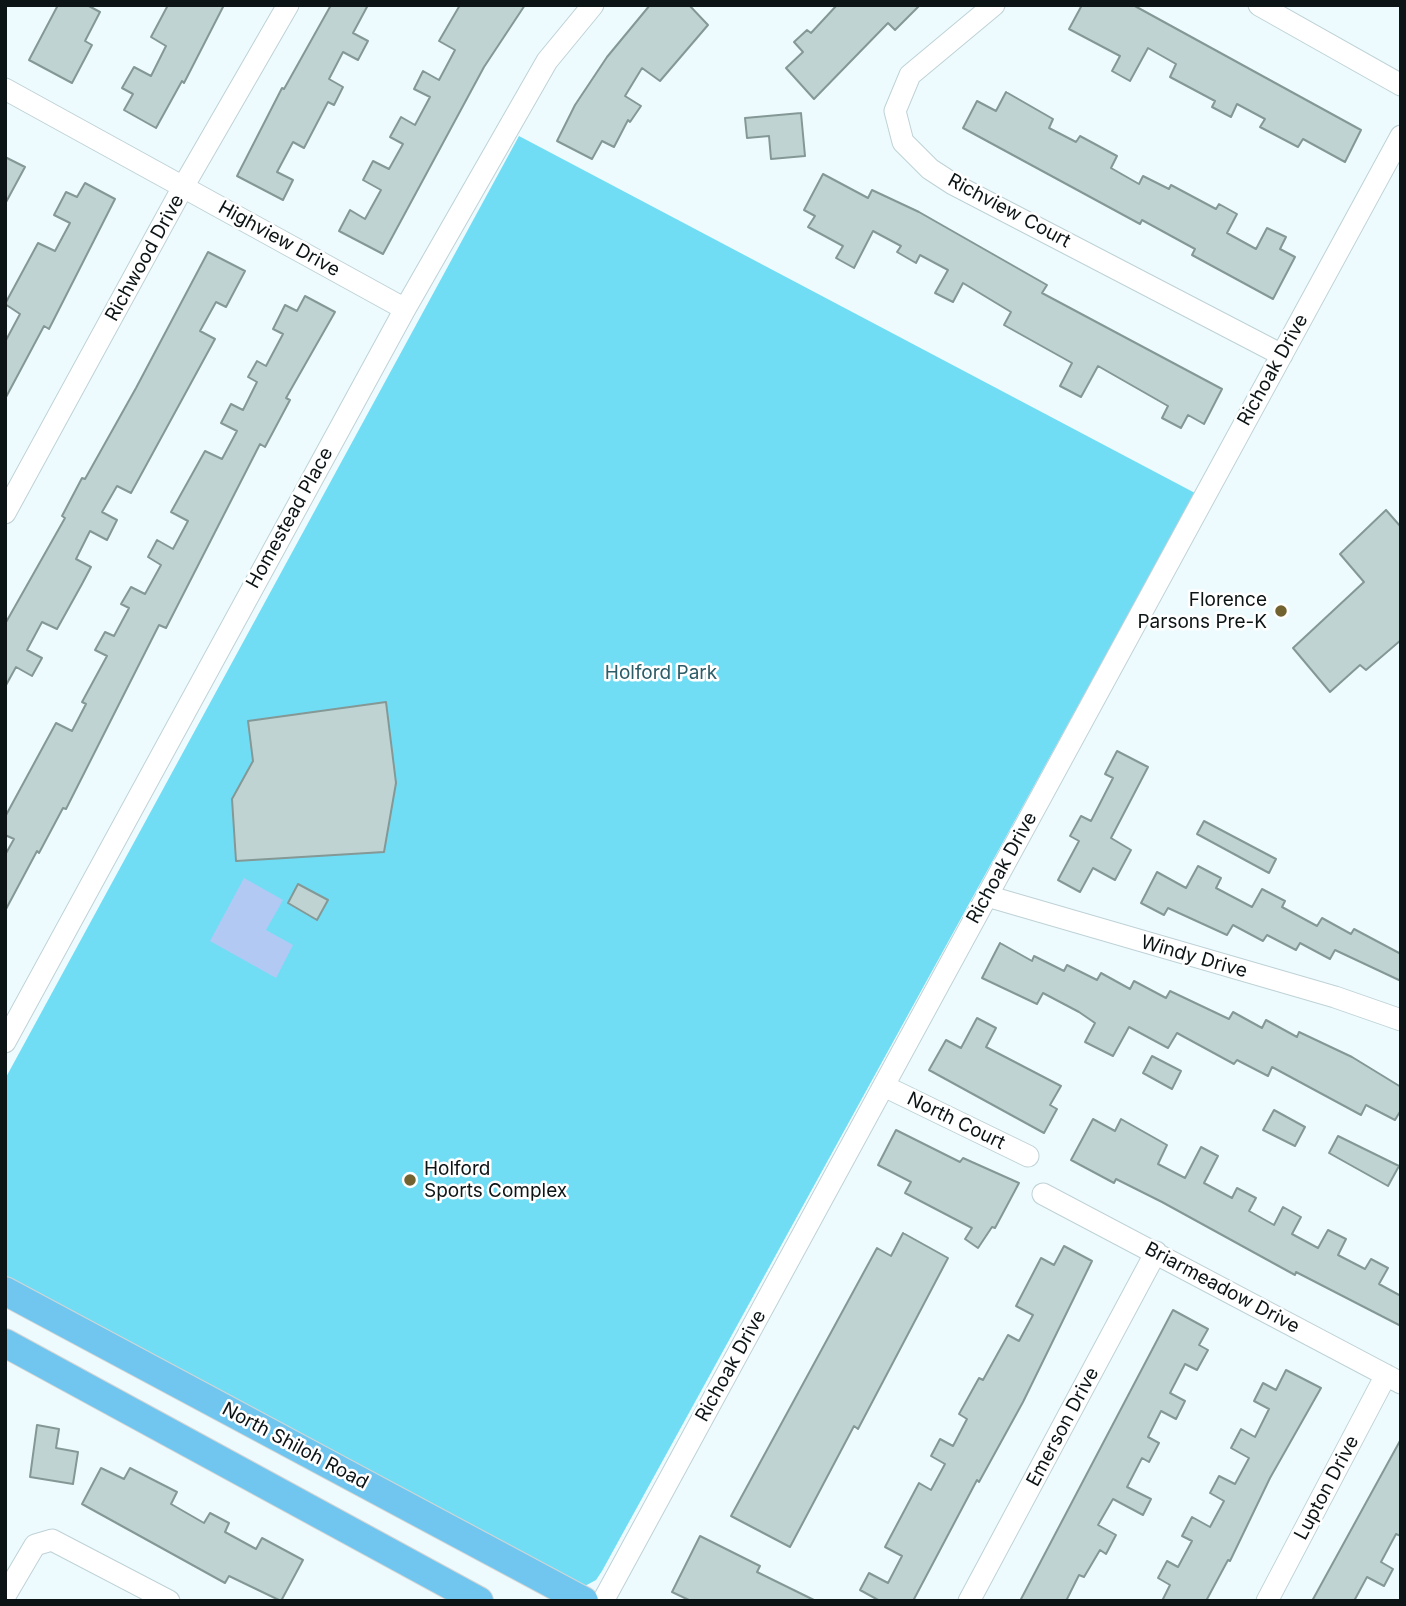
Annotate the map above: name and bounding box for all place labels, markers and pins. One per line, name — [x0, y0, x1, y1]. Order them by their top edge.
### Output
place label: Florence Parsons Pre-K — [1137, 589, 1267, 633]
marker: Florence Parsons Pre-K — [1273, 603, 1289, 619]
place label: Holford Sports Complex — [424, 1158, 567, 1202]
marker: Holford Sports Complex — [402, 1172, 418, 1188]

